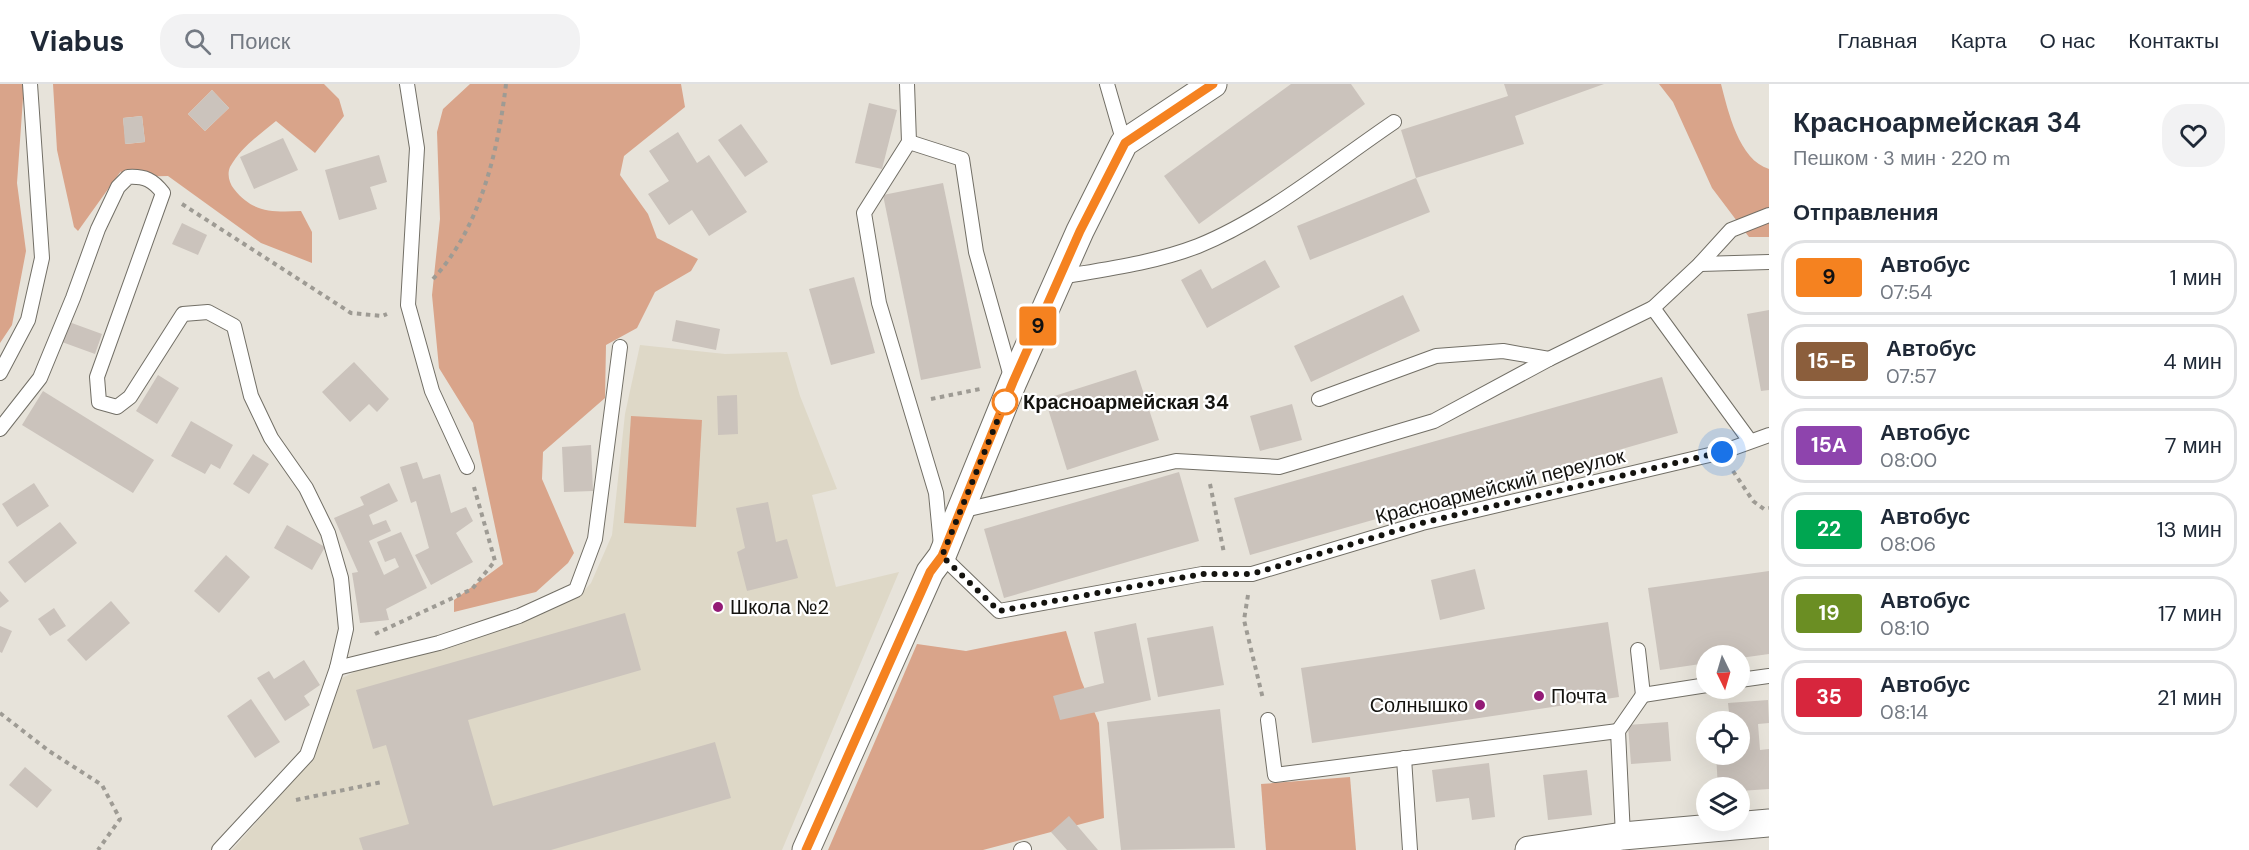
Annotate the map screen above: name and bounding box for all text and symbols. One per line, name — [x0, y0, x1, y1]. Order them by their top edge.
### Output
search box — [160, 14, 580, 68]
text: Viabus — [30, 23, 124, 60]
icon: search — [181, 25, 214, 58]
text: Поиск — [229, 27, 290, 56]
text: Главная — [1837, 27, 1917, 55]
text: Карта — [1950, 27, 2007, 55]
text: О нас — [2040, 27, 2095, 55]
text: Контакты — [2128, 27, 2219, 55]
text: Красноармейская 34 — [1793, 104, 2081, 141]
button: heart — [2162, 104, 2225, 167]
text: Пешком · 3 мин · 220 m — [1793, 145, 2010, 171]
text: Отправления — [1793, 198, 1939, 227]
text: Автобус — [1880, 250, 1970, 279]
text: 9 — [1822, 263, 1836, 291]
text: 1 мин — [2170, 263, 2222, 292]
text: 07:54 — [1880, 279, 1932, 305]
line badge: 9 — [1018, 306, 1058, 346]
text: 9 — [1031, 312, 1045, 340]
text: Автобус — [1886, 334, 1976, 363]
text: 15-Б — [1808, 347, 1856, 375]
text: 4 мин — [2163, 347, 2222, 376]
text: 07:57 — [1886, 363, 1937, 389]
marker: Красноармейская 34 — [992, 389, 1018, 415]
place label: Красноармейская 34 — [1023, 389, 1229, 415]
text: Автобус — [1880, 418, 1970, 447]
text: 15А — [1811, 431, 1847, 459]
text: 7 мин — [2165, 431, 2222, 460]
your location — [1707, 437, 1737, 467]
street label: Красноармейский переулок — [1373, 442, 1628, 530]
text: 08:00 — [1880, 447, 1937, 473]
text: Автобус — [1880, 502, 1970, 531]
text: 22 — [1817, 515, 1841, 543]
text: 13 мин — [2157, 515, 2222, 544]
text: 08:06 — [1880, 531, 1936, 557]
text: Автобус — [1880, 586, 1970, 615]
place label: Школа №2 — [730, 594, 829, 620]
text: 19 — [1819, 599, 1839, 627]
text: 17 мин — [2158, 599, 2222, 628]
marker: Школа №2 — [711, 600, 725, 614]
text: 08:10 — [1880, 615, 1930, 641]
north arrow — [1696, 645, 1750, 699]
map controls — [1696, 645, 1750, 831]
text: Автобус — [1880, 670, 1970, 699]
place label: Почта — [1551, 683, 1607, 709]
text: 35 — [1816, 683, 1842, 711]
text: 21 мин — [2157, 683, 2222, 712]
marker: Почта — [1532, 689, 1546, 703]
place label: Солнышко — [1370, 692, 1468, 718]
marker: Солнышко — [1473, 698, 1487, 712]
text: 08:14 — [1880, 699, 1928, 725]
button: locate — [1696, 711, 1750, 765]
button: layers — [1696, 777, 1750, 831]

